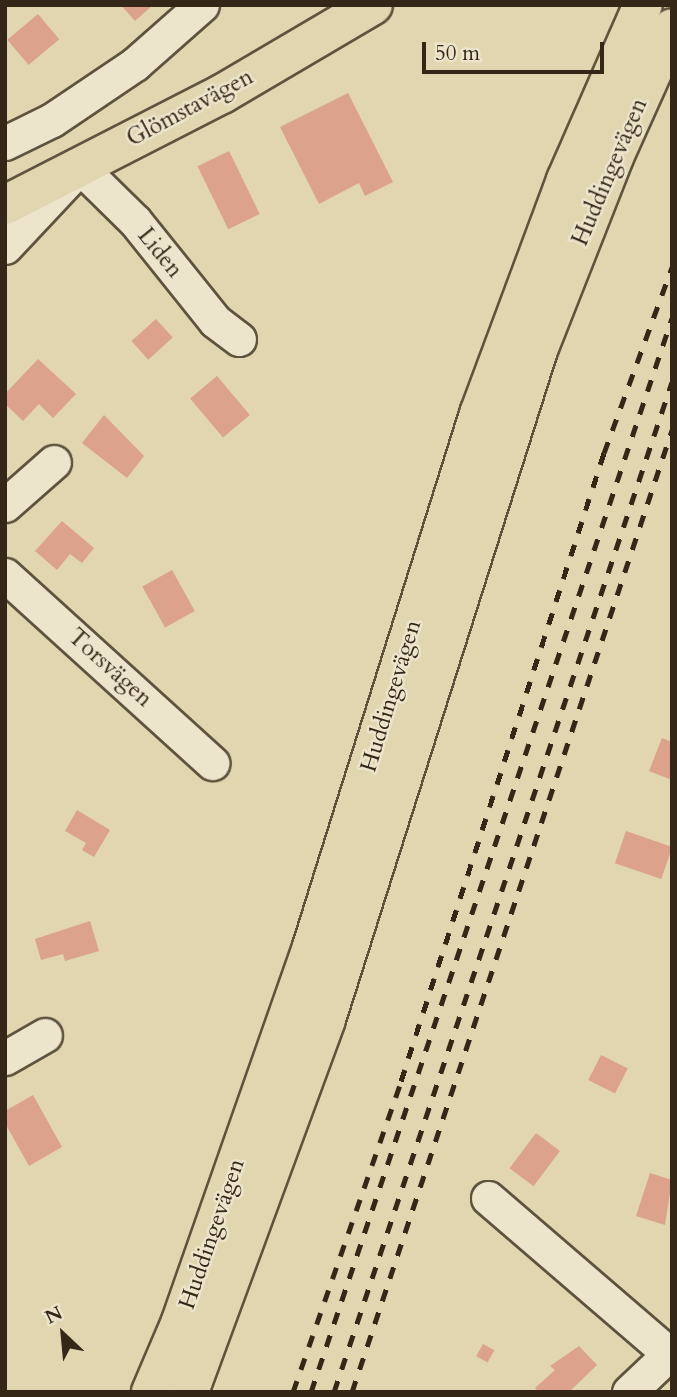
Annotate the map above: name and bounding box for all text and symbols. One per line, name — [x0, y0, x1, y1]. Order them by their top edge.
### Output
scale bar — [425, 28, 607, 72]
text: 50 m — [435, 39, 480, 68]
street label: Glömstavägen — [122, 63, 258, 153]
street label: Huddingevägen — [567, 94, 653, 250]
street label: Liden — [132, 223, 188, 283]
street label: Huddingevägen — [355, 617, 427, 775]
street label: Torsvägen — [62, 623, 158, 713]
street label: Huddingevägen — [173, 1155, 251, 1313]
north arrow — [28, 1299, 98, 1369]
text: N — [41, 1300, 67, 1330]

